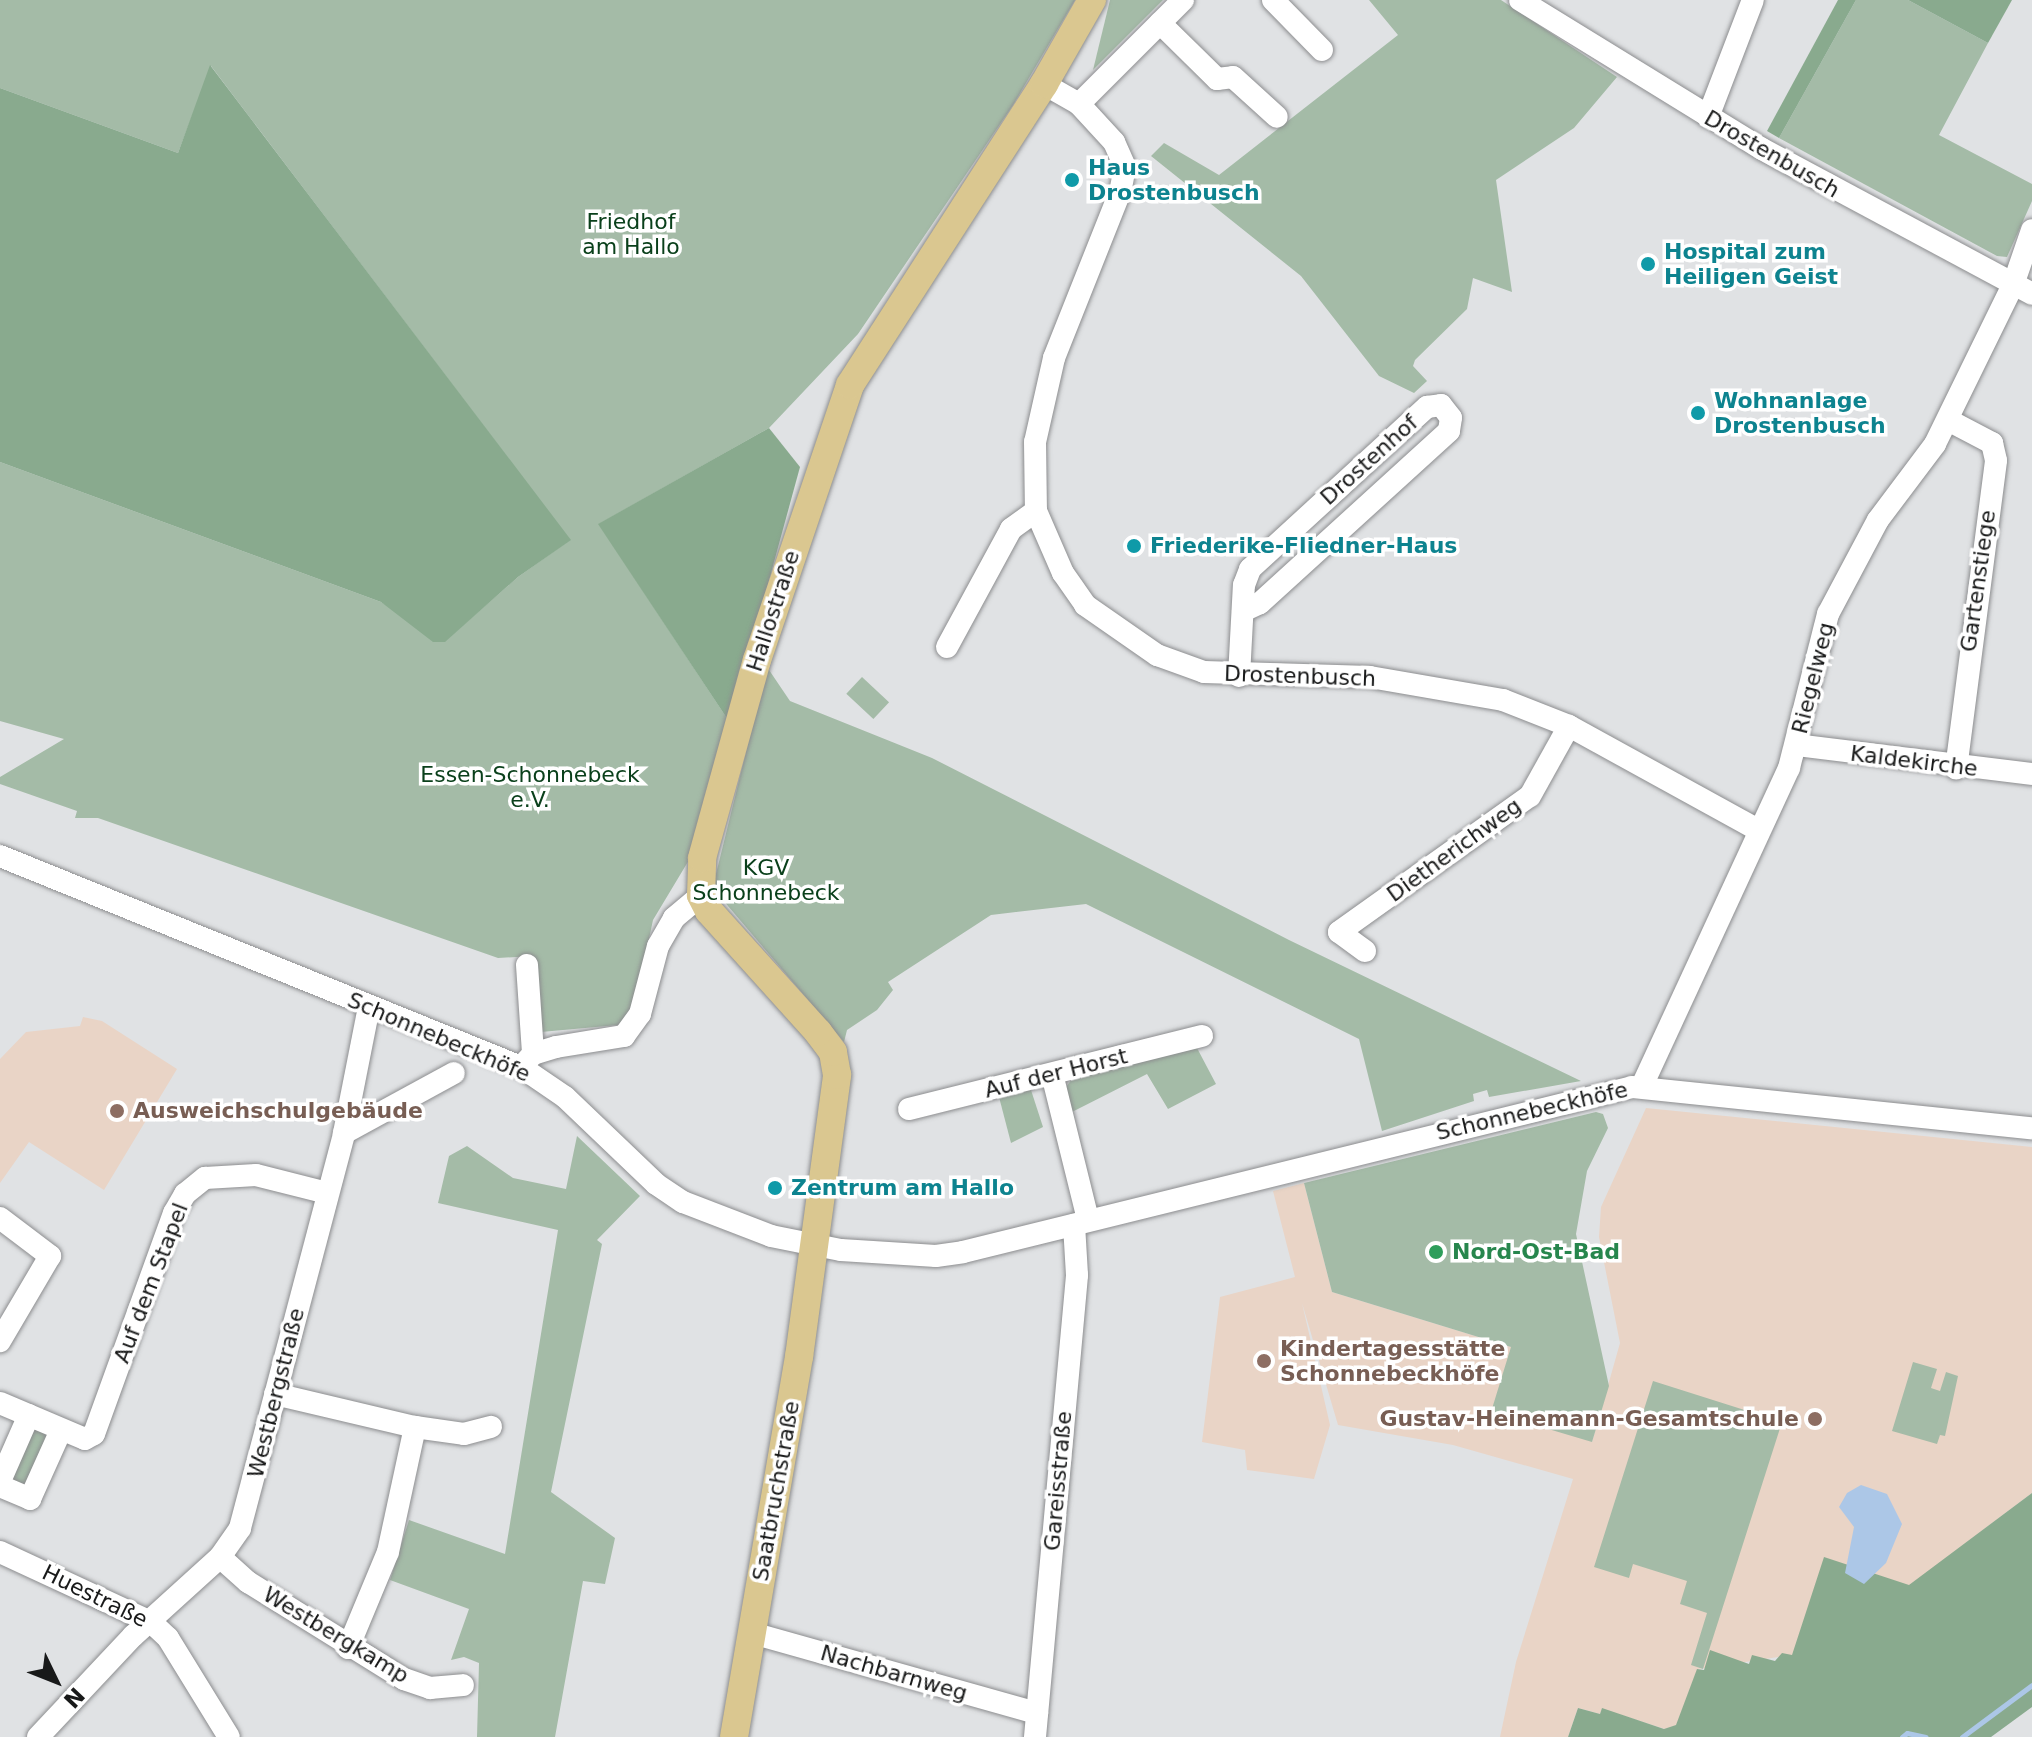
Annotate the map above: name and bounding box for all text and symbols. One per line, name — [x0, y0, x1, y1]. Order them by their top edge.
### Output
street label: Drostenbusch — [1700, 105, 1844, 203]
place label: Haus Drostenbusch — [1088, 154, 1260, 206]
marker: Haus Drostenbusch — [1063, 171, 1081, 189]
park label: Friedhof am Hallo — [582, 208, 680, 260]
place label: Hospital zum Heiligen Geist — [1664, 238, 1838, 290]
marker: Hospital zum Heiligen Geist — [1639, 255, 1657, 273]
place label: Wohnanlage Drostenbusch — [1714, 387, 1886, 438]
marker: Wohnanlage Drostenbusch — [1689, 404, 1707, 422]
street label: Drostenhof — [1315, 409, 1423, 511]
street label: Gartenstiege — [1955, 508, 2001, 654]
place label: Friederike-Fliedner-Haus — [1150, 533, 1457, 559]
marker: Friederike-Fliedner-Haus — [1125, 537, 1143, 555]
street label: Hallostraße — [741, 547, 805, 675]
street label: Riegelweg — [1786, 619, 1840, 737]
street label: Drostenbusch — [1224, 660, 1376, 692]
street label: Kaldekirche — [1849, 740, 1979, 782]
park label: Essen-Schonnebeck e.V. — [420, 761, 640, 812]
street label: Dietherichweg — [1382, 792, 1526, 908]
park label: KGV Schonnebeck — [692, 854, 840, 906]
street label: Schonnebeckhöfe — [344, 987, 534, 1087]
street label: Auf der Horst — [982, 1042, 1130, 1104]
street label: Schonnebeckhöfe — [1434, 1076, 1630, 1146]
place label: Ausweichschulgebäude — [133, 1098, 423, 1124]
marker: Ausweichschulgebäude — [108, 1102, 126, 1120]
place label: Zentrum am Hallo — [791, 1175, 1014, 1201]
marker: Zentrum am Hallo — [766, 1179, 784, 1197]
street label: Auf dem Stapel — [108, 1199, 194, 1367]
place label: Nord-Ost-Bad — [1452, 1239, 1620, 1265]
marker: Nord-Ost-Bad — [1427, 1243, 1445, 1261]
street label: Westbergstraße — [242, 1305, 310, 1481]
place label: Kindertagesstätte Schonnebeckhöfe — [1280, 1335, 1505, 1386]
marker: Kindertagesstätte Schonnebeckhöfe — [1255, 1352, 1273, 1370]
street label: Saatbruchstraße — [747, 1399, 805, 1583]
place label: Gustav-Heinemann-Gesamtschule — [1379, 1406, 1799, 1432]
street label: Gareisstraße — [1039, 1410, 1077, 1552]
marker: Gustav-Heinemann-Gesamtschule — [1806, 1410, 1824, 1428]
street label: Huestraße — [38, 1559, 152, 1633]
street label: Westbergkamp — [258, 1581, 414, 1689]
street label: Nachbarnweg — [818, 1639, 970, 1707]
north arrow — [16, 1641, 96, 1721]
text: N — [58, 1682, 89, 1713]

